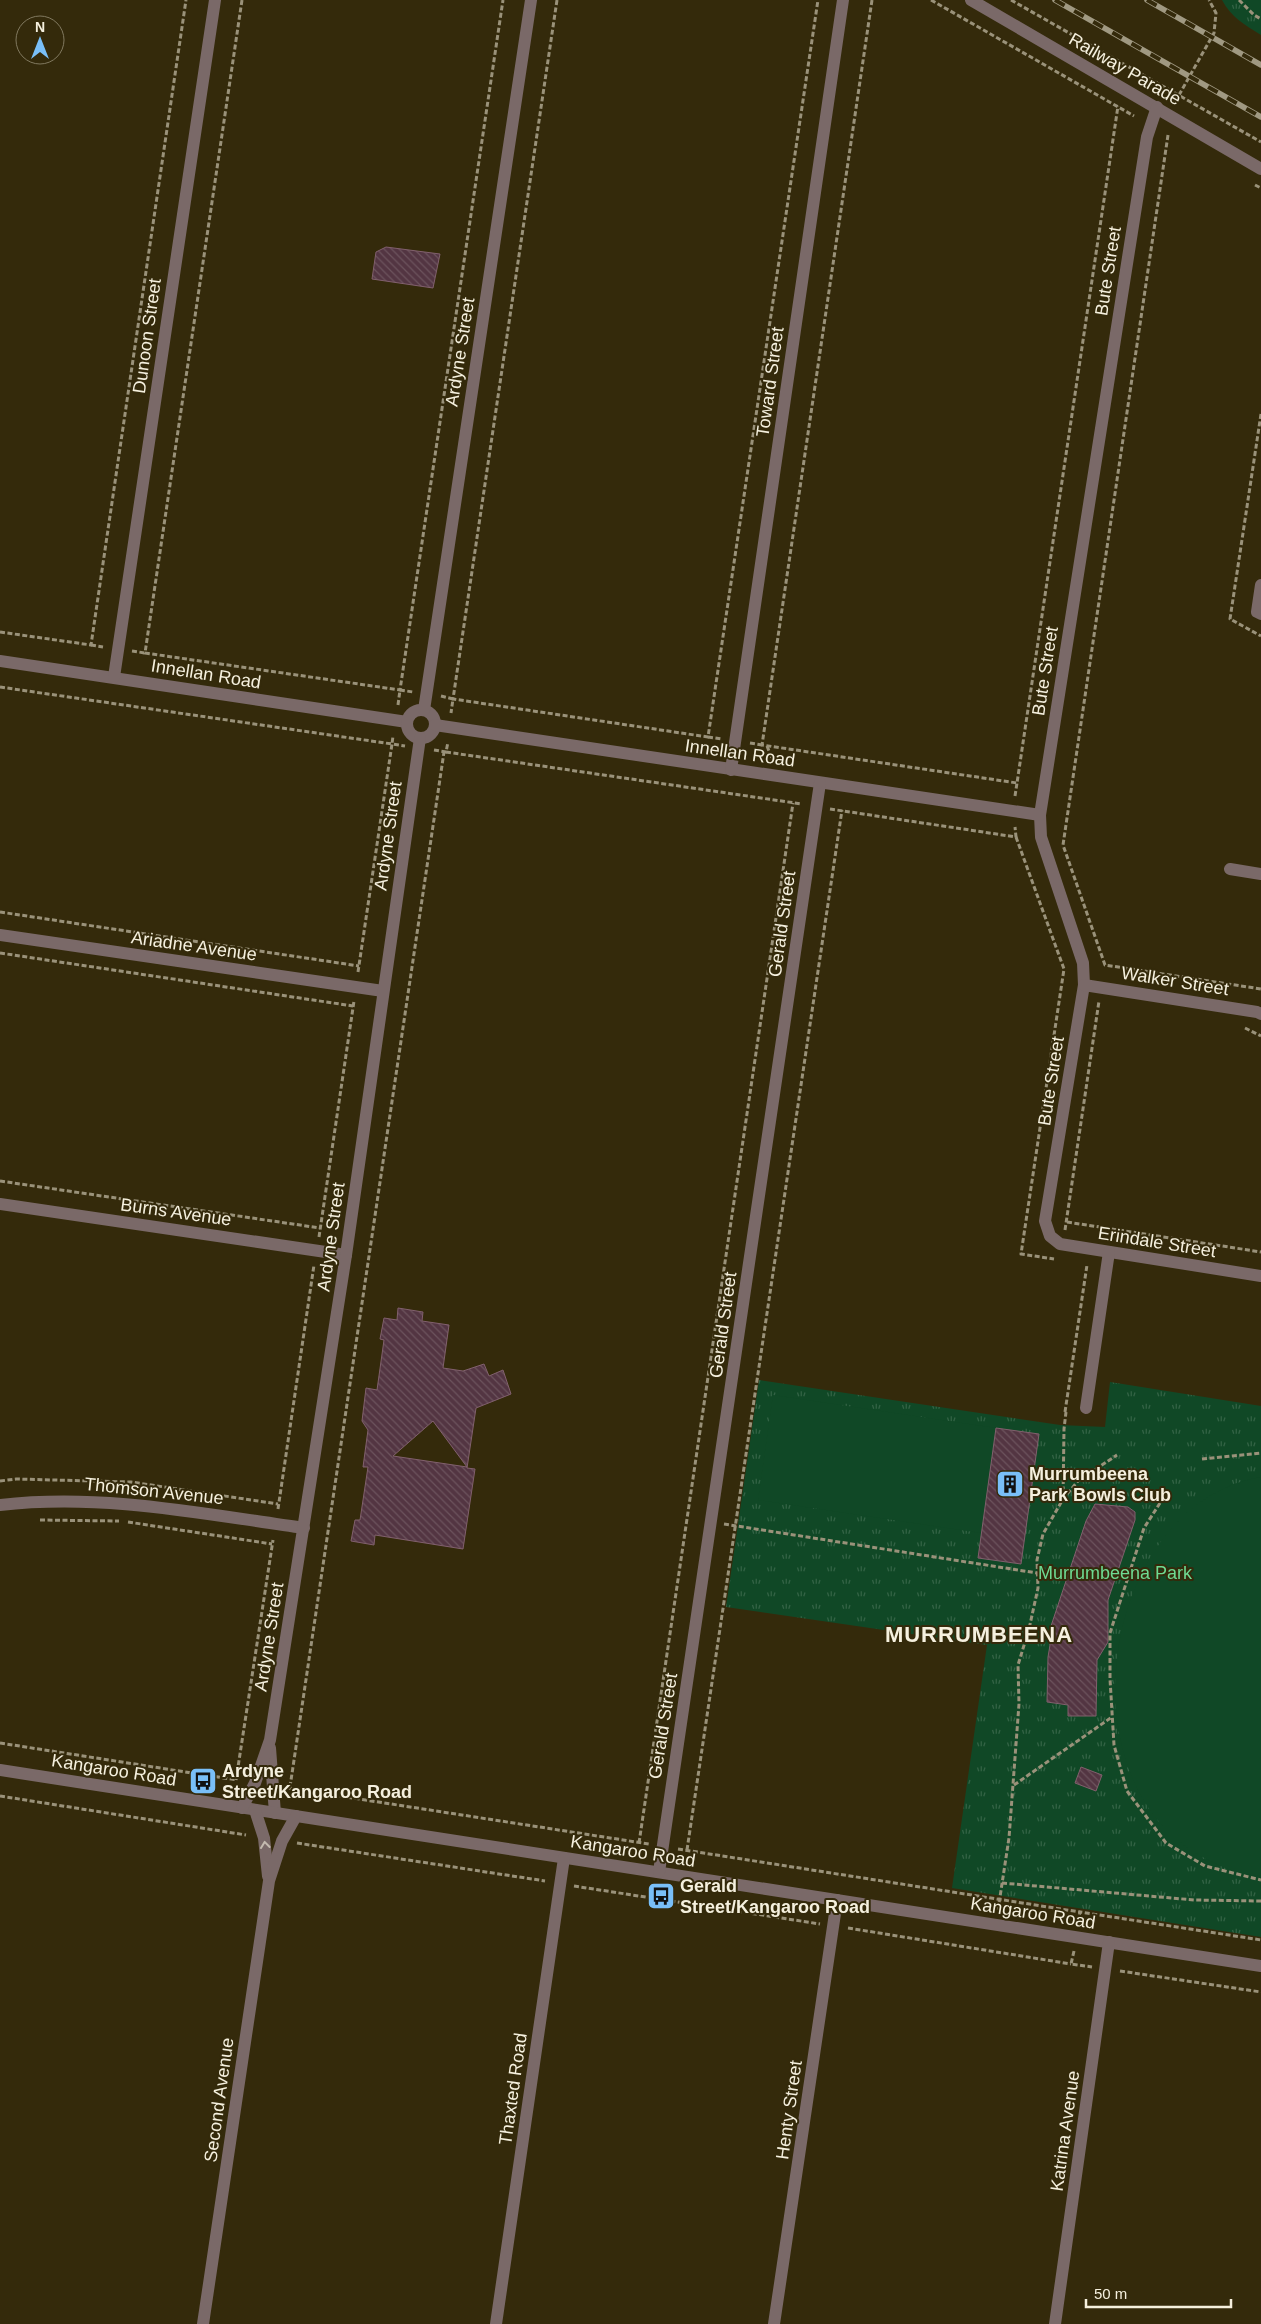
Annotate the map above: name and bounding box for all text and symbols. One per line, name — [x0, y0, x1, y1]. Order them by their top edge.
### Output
north arrow — [15, 15, 65, 65]
text: N — [35, 19, 45, 35]
street label: Railway Parade — [1065, 29, 1185, 109]
street label: Bute Street — [1091, 225, 1125, 317]
street label: Dunoon Street — [129, 277, 165, 395]
street label: Ardyne Street — [442, 296, 478, 408]
street label: Toward Street — [752, 326, 788, 438]
street label: Bute Street — [1028, 625, 1062, 717]
street label: Innellan Road — [150, 655, 262, 693]
street label: Innellan Road — [684, 735, 796, 771]
street label: Ardyne Street — [370, 780, 406, 892]
street label: Gerald Street — [765, 870, 799, 978]
street label: Ariadne Avenue — [130, 927, 258, 965]
street label: Walker Street — [1120, 963, 1230, 999]
street label: Bute Street — [1034, 1035, 1068, 1127]
street label: Ardyne Street — [313, 1181, 349, 1293]
street label: Burns Avenue — [119, 1194, 233, 1230]
street label: Erindale Street — [1097, 1223, 1217, 1261]
street label: Gerald Street — [706, 1271, 740, 1379]
place label: Murrumbeena Park Bowls Club — [1029, 1464, 1171, 1505]
building icon: Murrumbeena Park Bowls Club — [995, 1469, 1025, 1499]
street label: Thomson Avenue — [83, 1474, 225, 1508]
park label: Murrumbeena Park — [1038, 1563, 1193, 1583]
street label: Ardyne Street — [251, 1581, 287, 1693]
district label: MURRUMBEENA — [885, 1622, 1073, 1647]
street label: Gerald Street — [645, 1672, 681, 1780]
street label: Kangaroo Road — [50, 1750, 178, 1790]
place label: Ardyne Street/Kangaroo Road — [222, 1761, 412, 1802]
bus stop icon: Ardyne Street/Kangaroo Road — [188, 1766, 218, 1796]
street label: Kangaroo Road — [569, 1831, 697, 1871]
one-way arrow — [260, 1841, 271, 1849]
place label: Gerald Street/Kangaroo Road — [680, 1876, 870, 1917]
bus stop icon: Gerald Street/Kangaroo Road — [646, 1881, 676, 1911]
street label: Kangaroo Road — [969, 1893, 1097, 1933]
street label: Thaxted Road — [495, 2032, 531, 2146]
street label: Second Avenue — [200, 2036, 238, 2164]
street label: Henty Street — [772, 2059, 806, 2161]
street label: Katrina Avenue — [1047, 2069, 1083, 2193]
scale bar — [1086, 2276, 1231, 2308]
text: 50 m — [1094, 2285, 1127, 2302]

